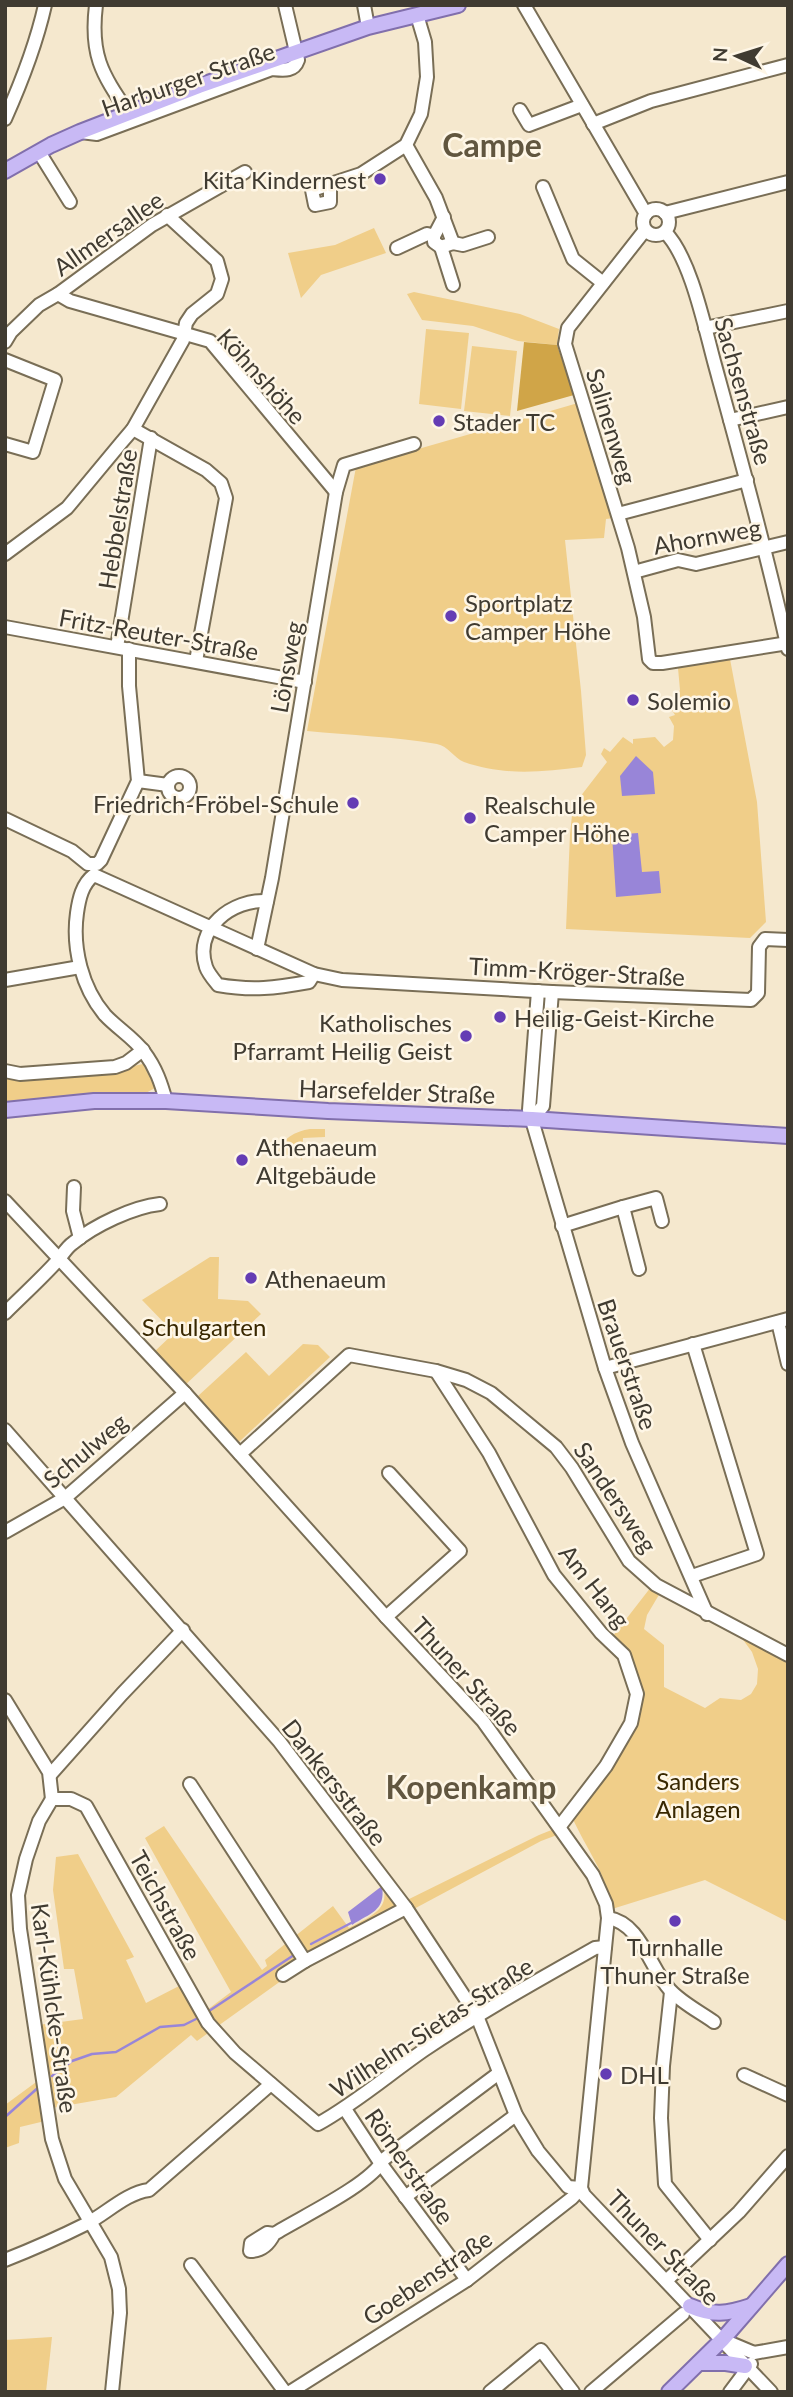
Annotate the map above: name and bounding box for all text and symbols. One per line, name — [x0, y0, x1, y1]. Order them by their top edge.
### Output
north arrow — [702, 21, 772, 91]
street label: Harburger Straße — [98, 36, 278, 122]
text: N — [708, 47, 732, 63]
district label: Campe — [442, 125, 542, 164]
place label: Kita Kindernest — [203, 165, 366, 194]
marker: Kita Kindernest — [372, 171, 388, 187]
street label: Allmersallee — [47, 185, 169, 281]
street label: Sachsenstraße — [709, 314, 779, 468]
street label: Köhnshöhe — [211, 322, 313, 430]
street label: Salinenweg — [581, 365, 643, 487]
place label: Stader TC — [453, 407, 555, 436]
marker: Stader TC — [431, 413, 447, 429]
street label: Hebbelstraße — [92, 447, 142, 591]
street label: Ahornweg — [651, 512, 763, 560]
place label: Sportplatz Camper Höhe — [465, 588, 611, 645]
street label: Fritz-Reuter-Straße — [57, 602, 261, 666]
marker: Sportplatz Camper Höhe — [443, 608, 459, 624]
street label: Lönsweg — [264, 619, 308, 715]
place label: Solemio — [647, 686, 731, 715]
marker: Solemio — [625, 692, 641, 708]
place label: Friedrich-Fröbel-Schule — [93, 789, 339, 818]
place label: Realschule Camper Höhe — [484, 790, 630, 847]
marker: Friedrich-Fröbel-Schule — [345, 795, 361, 811]
marker: Realschule Camper Höhe — [462, 810, 478, 826]
street label: Timm-Kröger-Straße — [468, 951, 686, 991]
place label: Heilig-Geist-Kirche — [514, 1003, 714, 1032]
place label: Katholisches Pfarramt Heilig Geist — [233, 1008, 452, 1065]
marker: Heilig-Geist-Kirche — [492, 1009, 508, 1025]
marker: Katholisches Pfarramt Heilig Geist — [458, 1028, 474, 1044]
street label: Harsefelder Straße — [298, 1073, 496, 1109]
place label: Athenaeum Altgebäude — [256, 1132, 377, 1189]
marker: Athenaeum Altgebäude — [234, 1152, 250, 1168]
place label: Athenaeum — [265, 1264, 386, 1293]
marker: Athenaeum — [243, 1270, 259, 1286]
street label: Brauerstraße — [592, 1295, 664, 1433]
park label: Schulgarten — [142, 1312, 266, 1341]
street label: Schulweg — [37, 1407, 133, 1493]
street label: Sandersweg — [568, 1436, 664, 1558]
street label: Am Hang — [553, 1539, 637, 1633]
street label: Thuner Straße — [406, 1611, 528, 1741]
street label: Dankersstraße — [277, 1713, 393, 1851]
park label: Sanders Anlagen — [655, 1766, 741, 1823]
district label: Kopenkamp — [386, 1767, 556, 1806]
street label: Teichstraße — [124, 1845, 208, 1965]
street label: Karl-Kühlcke-Straße — [26, 1901, 84, 2115]
marker: Turnhalle Thuner Straße — [667, 1913, 683, 1929]
place label: Turnhalle Thuner Straße — [600, 1932, 750, 1989]
street label: Wilhelm-Sietas-Straße — [324, 1951, 538, 2103]
place label: DHL — [620, 2060, 669, 2089]
marker: DHL — [598, 2066, 614, 2082]
street label: Römerstraße — [359, 2102, 461, 2230]
street label: Thuner Straße — [602, 2183, 726, 2311]
street label: Goebenstraße — [357, 2223, 497, 2331]

